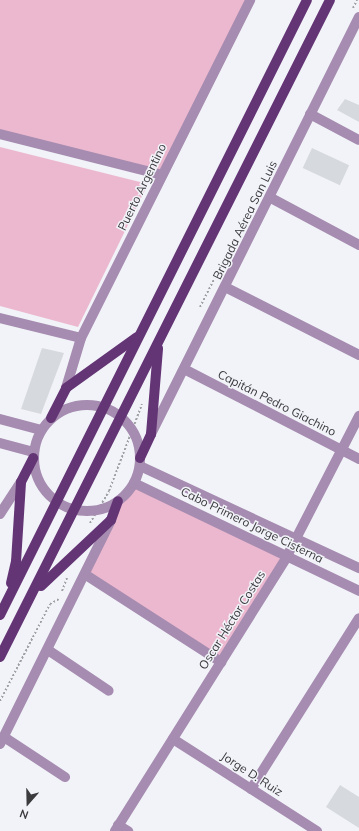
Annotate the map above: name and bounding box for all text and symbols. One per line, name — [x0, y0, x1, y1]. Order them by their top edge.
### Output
street label: Puerto Argentino — [115, 141, 169, 233]
street label: Brigada Aérea San Luis — [210, 158, 280, 282]
street label: Capitán Pedro Giachino — [215, 367, 339, 439]
street label: Cabo Primero Jorge Cisterna — [178, 484, 326, 566]
street label: Oscar Héctor Costas — [196, 568, 268, 672]
street label: Jorge D. Ruiz — [218, 749, 286, 799]
north arrow — [8, 783, 48, 823]
text: N — [18, 806, 30, 822]

